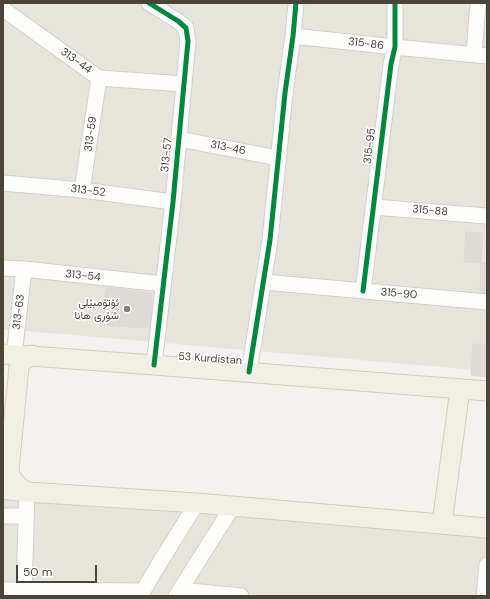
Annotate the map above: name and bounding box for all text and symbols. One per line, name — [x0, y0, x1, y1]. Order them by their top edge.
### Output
street label: 315-86 — [347, 35, 385, 53]
street label: 313-44 — [58, 45, 94, 77]
street label: 313-59 — [82, 116, 100, 152]
street label: 315-95 — [361, 127, 379, 165]
street label: 313-57 — [159, 137, 175, 173]
street label: 313-46 — [209, 138, 247, 158]
street label: 313-52 — [70, 182, 106, 200]
street label: 315-88 — [412, 203, 448, 219]
street label: 313-54 — [65, 268, 101, 284]
street label: 315-90 — [380, 286, 418, 302]
street label: 313-63 — [10, 294, 28, 330]
place label: ئۆتۆمبێلی شۆری هانا — [74, 296, 119, 322]
marker: ئۆتۆمبێلی شۆری هانا — [122, 304, 132, 314]
street label: 53 Kurdistan — [178, 350, 242, 368]
scale bar — [18, 557, 99, 583]
text: 50 m — [23, 564, 52, 580]

